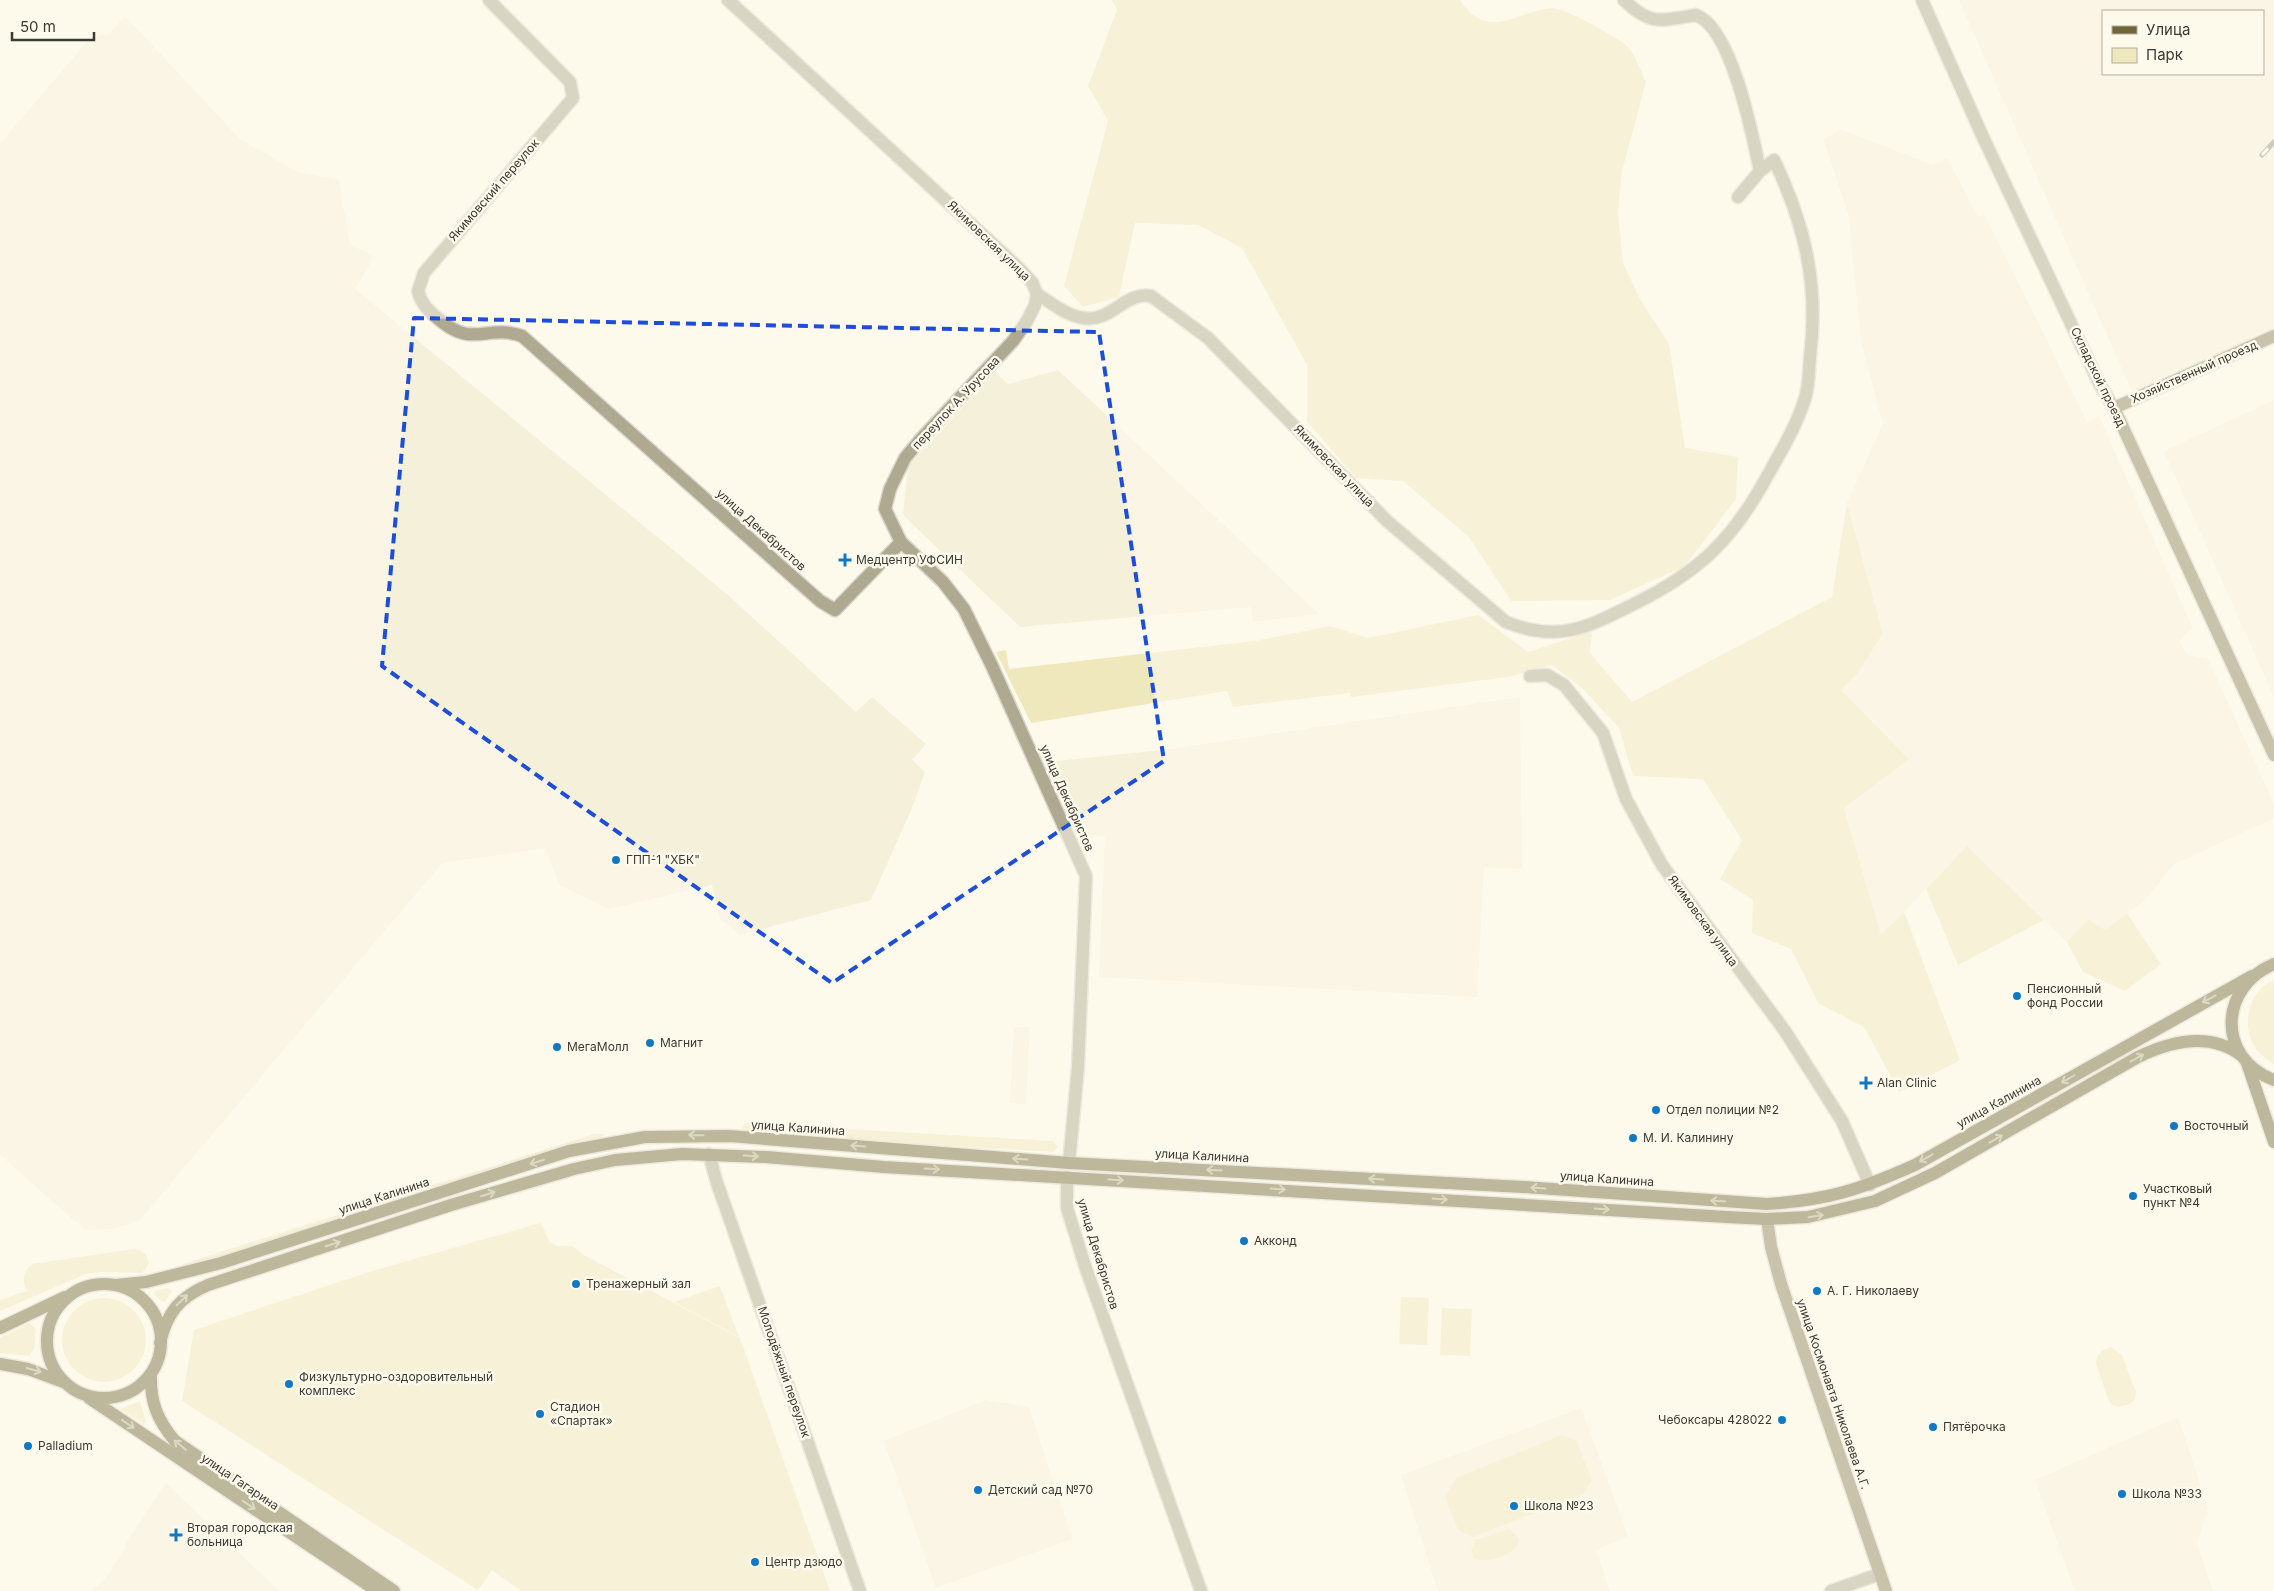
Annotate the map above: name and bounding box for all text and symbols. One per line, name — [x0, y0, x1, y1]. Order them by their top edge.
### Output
scale bar — [12, 10, 95, 42]
legend — [2102, 10, 2264, 75]
text: 50 m — [20, 17, 56, 36]
text: Улица — [2146, 20, 2190, 39]
text: Парк — [2146, 45, 2183, 64]
street label: Якимовский переулок — [445, 135, 542, 244]
street label: Якимовская улица — [945, 197, 1034, 284]
street label: Складской проезд — [2068, 324, 2129, 430]
street label: Хозяйственный проезд — [2128, 337, 2260, 406]
street label: переулок А. Урусова — [909, 353, 1003, 452]
street label: Якимовская улица — [1291, 421, 1378, 510]
street label: улица Декабристов — [713, 485, 809, 574]
place label: Медцентр УФСИН — [856, 552, 963, 567]
marker: Медцентр УФСИН — [838, 553, 852, 567]
street label: улица Декабристов — [1037, 742, 1098, 854]
place label: ГПП-1 "ХБК" — [626, 852, 700, 867]
marker: ГПП-1 "ХБК" — [610, 854, 622, 866]
street label: Якимовская улица — [1665, 872, 1741, 969]
place label: Пенсионный фонд России — [2027, 981, 2103, 1010]
marker: Пенсионный фонд России — [2011, 990, 2023, 1002]
one-way arrow — [2202, 994, 2217, 1004]
place label: Магнит — [660, 1035, 703, 1050]
marker: Магнит — [644, 1037, 656, 1049]
place label: МегаМолл — [567, 1039, 629, 1054]
marker: МегаМолл — [551, 1041, 563, 1053]
one-way arrow — [2130, 1053, 2145, 1063]
street label: улица Калинина — [1954, 1072, 2044, 1131]
place label: Alan Clinic — [1877, 1075, 1937, 1090]
one-way arrow — [2062, 1075, 2076, 1085]
marker: Alan Clinic — [1859, 1076, 1873, 1090]
place label: Отдел полиции №2 — [1666, 1102, 1779, 1117]
marker: Отдел полиции №2 — [1650, 1104, 1662, 1116]
street label: улица Калинина — [750, 1117, 846, 1138]
place label: Восточный — [2184, 1118, 2249, 1133]
marker: Восточный — [2168, 1120, 2180, 1132]
place label: М. И. Калинину — [1643, 1130, 1734, 1145]
one-way arrow — [689, 1131, 705, 1140]
marker: М. И. Калинину — [1627, 1132, 1639, 1144]
one-way arrow — [1988, 1133, 2003, 1143]
one-way arrow — [851, 1142, 867, 1151]
street label: улица Калинина — [1155, 1146, 1250, 1165]
one-way arrow — [742, 1151, 758, 1160]
one-way arrow — [1013, 1154, 1029, 1163]
one-way arrow — [1920, 1154, 1934, 1164]
one-way arrow — [529, 1157, 545, 1167]
one-way arrow — [924, 1165, 940, 1174]
one-way arrow — [1206, 1166, 1222, 1175]
street label: улица Калинина — [1559, 1168, 1655, 1189]
street label: улица Калинина — [337, 1174, 431, 1217]
one-way arrow — [1108, 1175, 1124, 1184]
one-way arrow — [1368, 1175, 1384, 1184]
place label: Участковый пункт №4 — [2143, 1181, 2212, 1210]
one-way arrow — [1270, 1184, 1286, 1193]
one-way arrow — [1531, 1184, 1547, 1193]
one-way arrow — [480, 1189, 496, 1199]
marker: Участковый пункт №4 — [2127, 1190, 2139, 1202]
one-way arrow — [1432, 1194, 1448, 1203]
one-way arrow — [1710, 1196, 1726, 1205]
street label: улица Декабристов — [1074, 1197, 1123, 1311]
one-way arrow — [1594, 1204, 1610, 1213]
one-way arrow — [1807, 1210, 1823, 1220]
place label: Акконд — [1254, 1233, 1297, 1248]
marker: Акконд — [1238, 1235, 1250, 1247]
one-way arrow — [325, 1238, 341, 1248]
place label: Тренажерный зал — [586, 1276, 691, 1291]
marker: Тренажерный зал — [570, 1278, 582, 1290]
place label: А. Г. Николаеву — [1827, 1283, 1919, 1298]
marker: А. Г. Николаеву — [1811, 1285, 1823, 1297]
one-way arrow — [176, 1294, 189, 1306]
street label: улица Космонавта Николаева А.Г. — [1794, 1297, 1873, 1491]
street label: Молодёжный переулок — [755, 1304, 814, 1440]
one-way arrow — [25, 1366, 41, 1376]
place label: Физкультурно-оздоровительный комплекс — [299, 1369, 493, 1398]
marker: Физкультурно-оздоровительный комплекс — [283, 1378, 295, 1390]
place label: Стадион «Спартак» — [550, 1399, 613, 1428]
marker: Стадион «Спартак» — [534, 1408, 546, 1420]
place label: Чебоксары 428022 — [1658, 1412, 1772, 1427]
marker: Чебоксары 428022 — [1776, 1414, 1788, 1426]
one-way arrow — [120, 1419, 134, 1429]
place label: Пятёрочка — [1943, 1419, 2006, 1434]
marker: Пятёрочка — [1927, 1421, 1939, 1433]
place label: Palladium — [38, 1438, 93, 1453]
one-way arrow — [174, 1439, 187, 1450]
marker: Palladium — [22, 1440, 34, 1452]
street label: улица Гагарина — [199, 1450, 282, 1513]
place label: Детский сад №70 — [988, 1482, 1093, 1497]
marker: Детский сад №70 — [972, 1484, 984, 1496]
place label: Школа №33 — [2132, 1486, 2202, 1501]
marker: Школа №33 — [2116, 1488, 2128, 1500]
place label: Школа №23 — [1524, 1498, 1594, 1513]
one-way arrow — [241, 1500, 255, 1510]
marker: Школа №23 — [1508, 1500, 1520, 1512]
place label: Вторая городская больница — [187, 1520, 293, 1549]
marker: Вторая городская больница — [169, 1528, 183, 1542]
place label: Центр дзюдо — [765, 1554, 843, 1569]
marker: Центр дзюдо — [749, 1556, 761, 1568]

